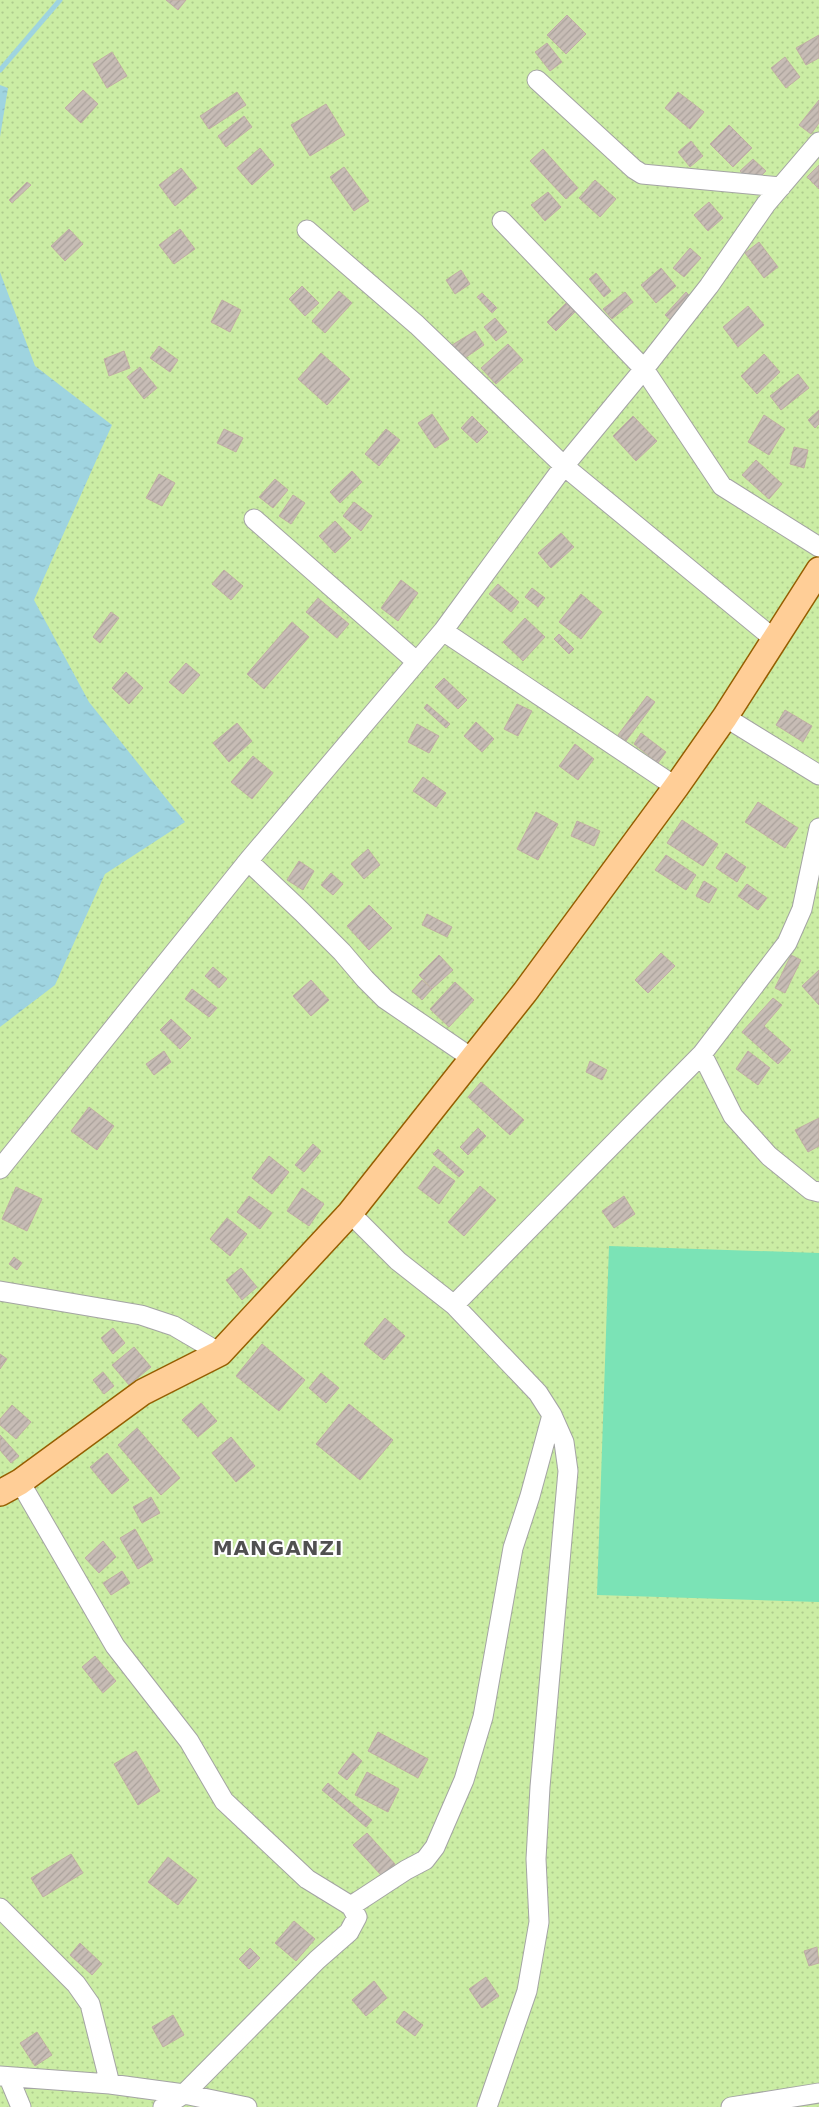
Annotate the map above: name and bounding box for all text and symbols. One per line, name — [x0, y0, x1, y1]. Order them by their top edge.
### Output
district label: MANGANZI — [213, 1536, 343, 1560]

